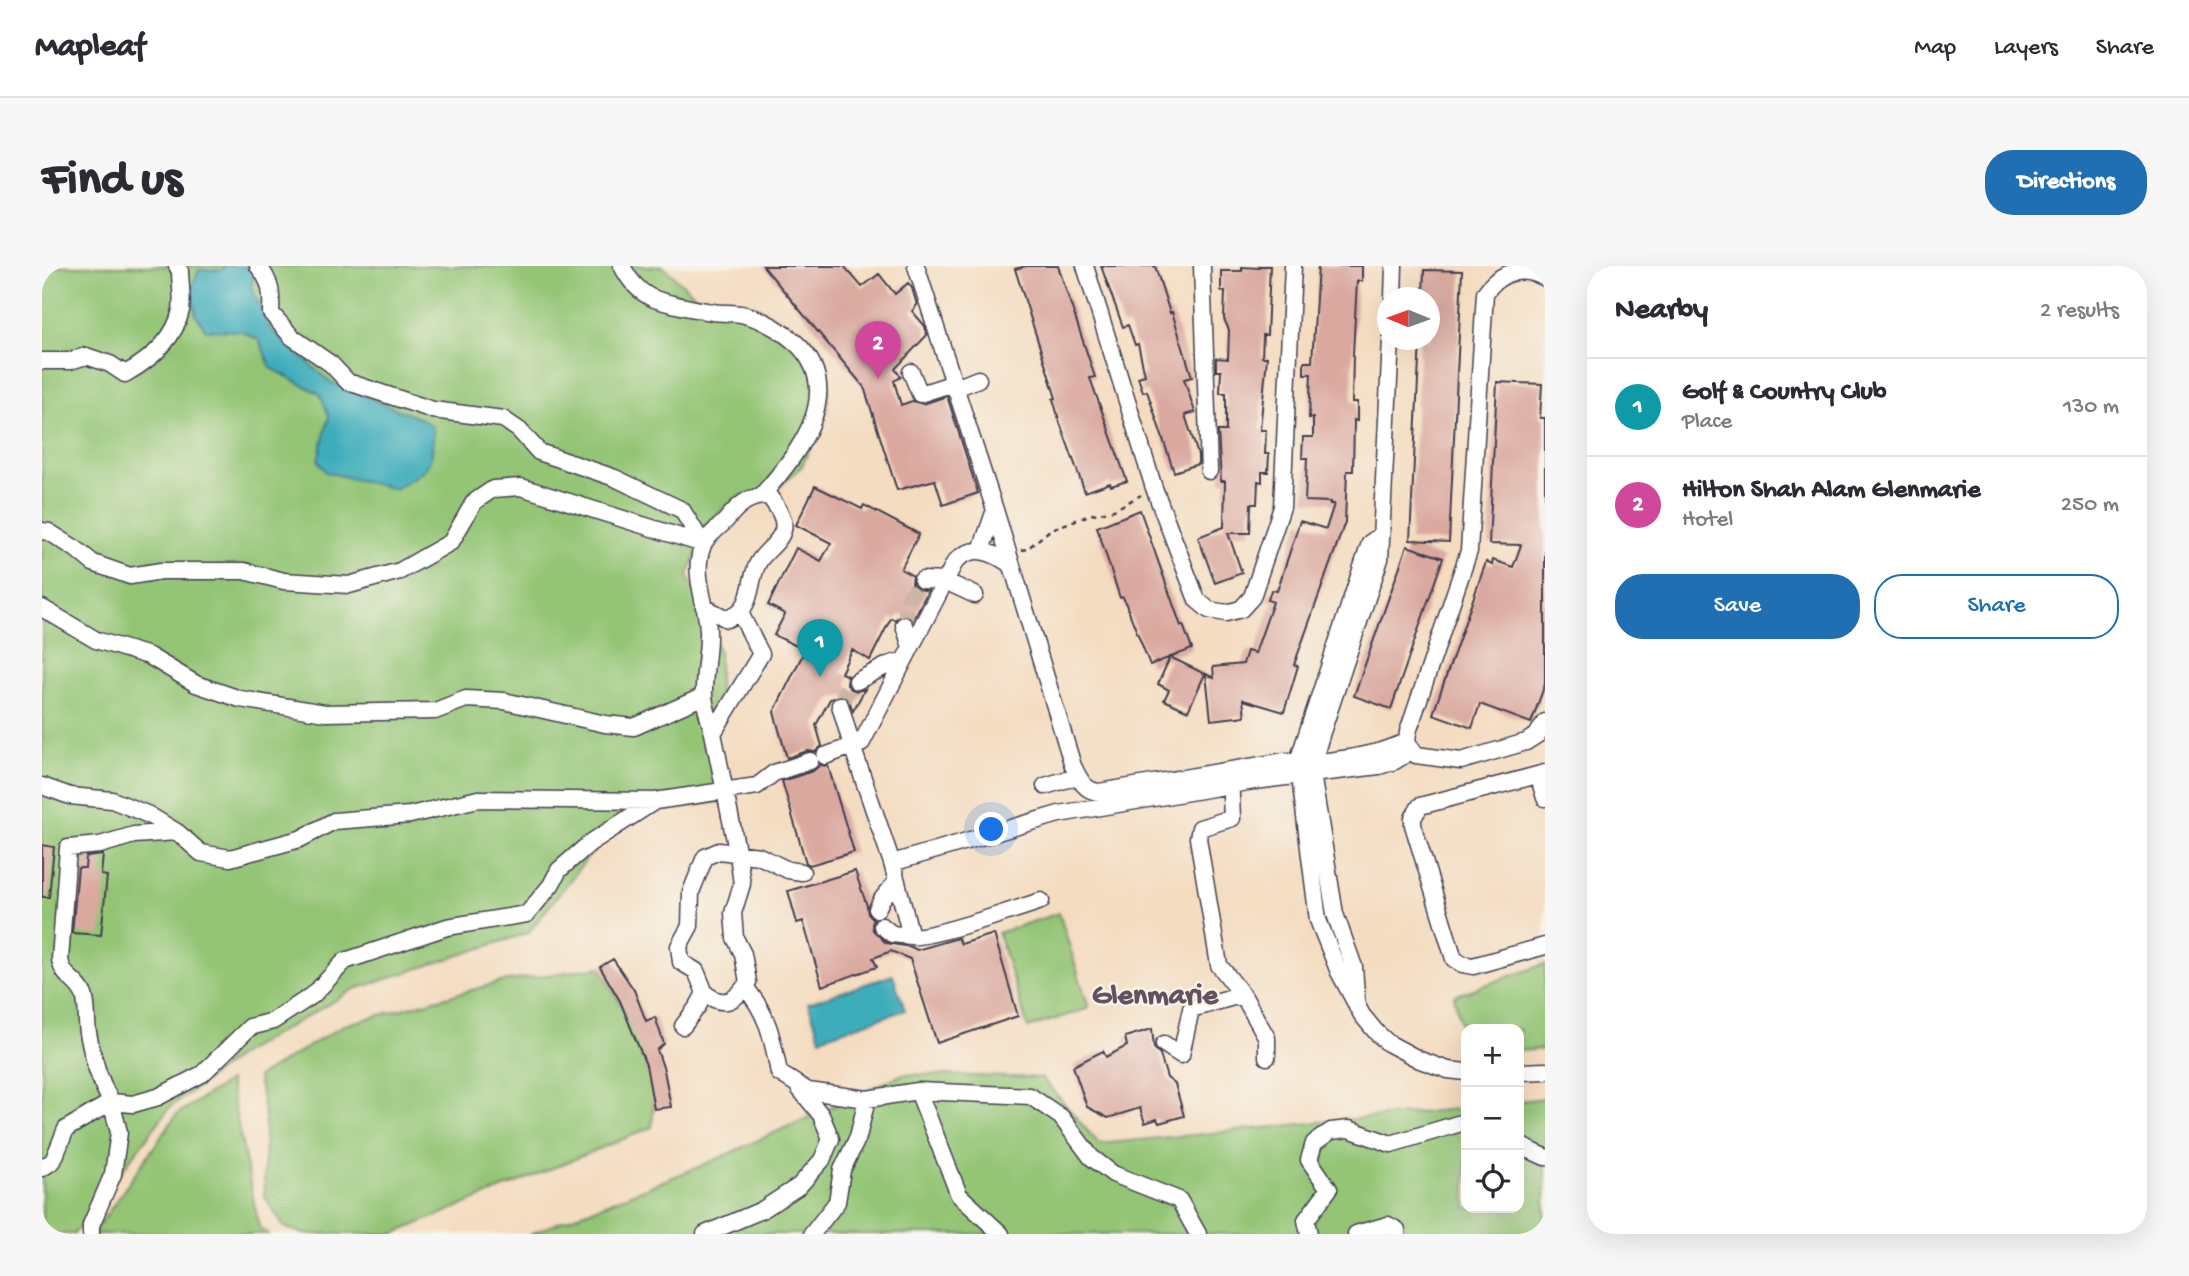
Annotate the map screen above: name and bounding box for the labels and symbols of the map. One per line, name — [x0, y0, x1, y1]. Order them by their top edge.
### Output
north arrow — [1377, 287, 1440, 350]
pin: 2 — [855, 321, 901, 379]
pin: 1 — [797, 619, 843, 677]
your location — [974, 812, 1008, 846]
district label: Glenmarie — [1092, 980, 1219, 1015]

